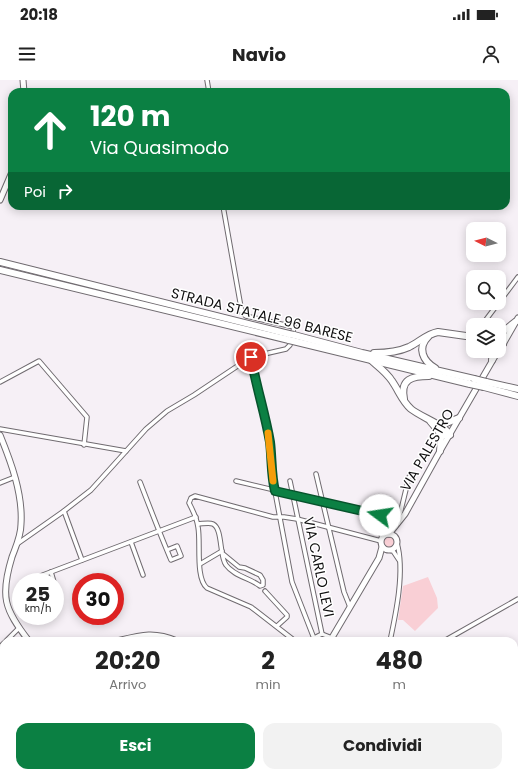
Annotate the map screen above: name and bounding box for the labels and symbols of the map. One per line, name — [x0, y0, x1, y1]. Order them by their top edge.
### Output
north arrow — [466, 222, 506, 262]
street label: STRADA STATALE 96 BARESE — [169, 283, 355, 347]
pin — [234, 340, 268, 374]
street label: VIA PALESTRO — [395, 405, 459, 495]
position arrow — [359, 494, 401, 536]
street label: VIA CARLO LEVI — [299, 515, 339, 619]
speed limit sign: 30 — [72, 573, 124, 625]

